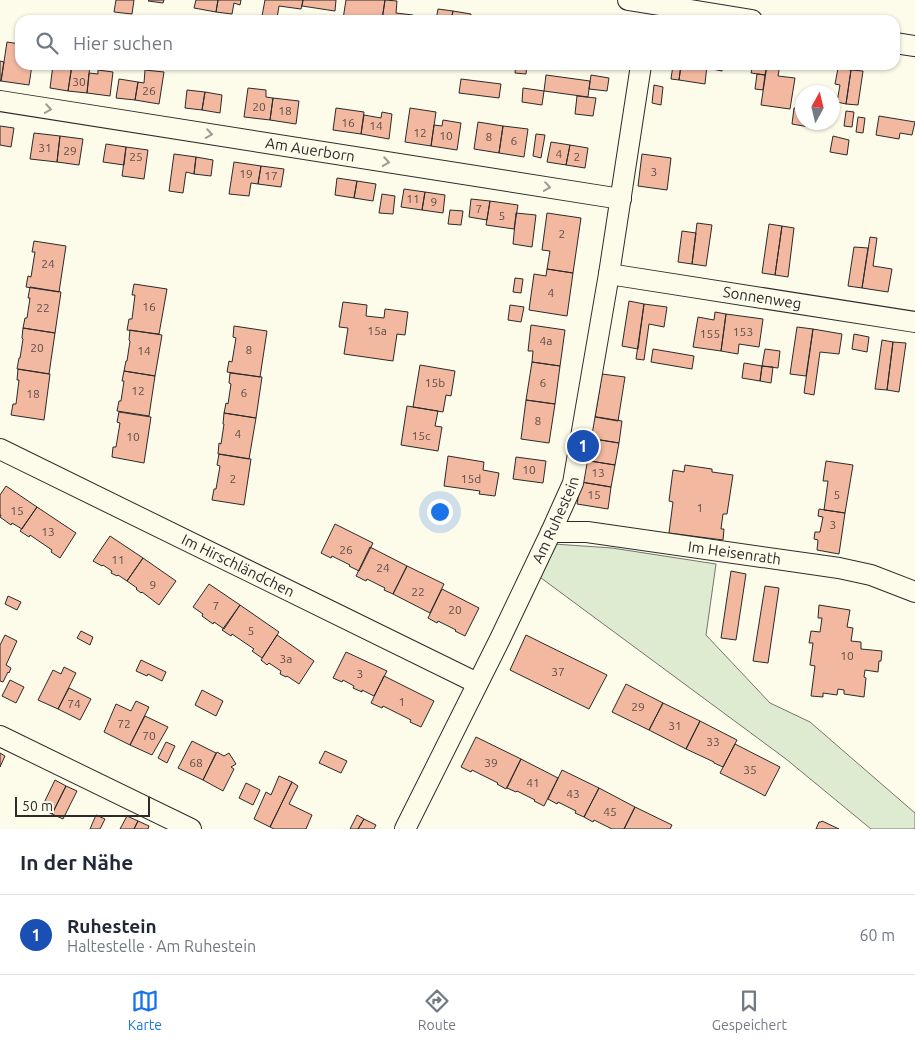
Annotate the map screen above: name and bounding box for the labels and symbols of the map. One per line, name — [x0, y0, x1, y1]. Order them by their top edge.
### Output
house number: 30 — [72, 75, 86, 88]
house number: 26 — [142, 84, 156, 97]
north arrow — [795, 85, 840, 130]
house number: 20 — [252, 100, 266, 113]
one-way arrow — [45, 103, 53, 114]
house number: 18 — [278, 104, 292, 117]
house number: 16 — [341, 116, 355, 129]
house number: 14 — [369, 119, 383, 132]
house number: 12 — [413, 126, 427, 139]
one-way arrow — [204, 129, 213, 139]
house number: 10 — [439, 129, 453, 142]
house number: 8 — [486, 130, 493, 143]
street label: Am Auerborn — [264, 134, 356, 165]
house number: 6 — [511, 134, 518, 147]
house number: 31 — [38, 141, 52, 154]
house number: 29 — [63, 144, 77, 157]
house number: 4 — [556, 147, 563, 160]
house number: 25 — [129, 150, 143, 163]
house number: 2 — [574, 150, 580, 163]
one-way arrow — [382, 157, 391, 167]
house number: 3 — [651, 165, 657, 178]
house number: 19 — [239, 167, 253, 180]
house number: 17 — [264, 169, 278, 182]
one-way arrow — [543, 182, 551, 192]
house number: 11 — [406, 192, 420, 205]
house number: 9 — [431, 195, 437, 208]
house number: 7 — [476, 202, 482, 215]
house number: 5 — [499, 209, 505, 222]
house number: 2 — [559, 227, 565, 240]
house number: 24 — [41, 257, 55, 270]
street label: Sonnenweg — [722, 283, 803, 312]
house number: 4 — [548, 286, 555, 299]
house number: 16 — [142, 300, 156, 313]
house number: 22 — [36, 301, 50, 314]
house number: 15a — [367, 324, 387, 337]
house number: 153 — [733, 325, 753, 338]
house number: 155 — [700, 327, 720, 340]
house number: 4a — [540, 334, 552, 347]
house number: 20 — [30, 341, 44, 354]
house number: 8 — [246, 343, 253, 356]
house number: 14 — [137, 344, 151, 357]
house number: 15b — [425, 376, 445, 389]
house number: 6 — [540, 376, 547, 389]
house number: 12 — [131, 384, 145, 397]
house number: 6 — [241, 386, 248, 399]
house number: 18 — [26, 387, 40, 400]
house number: 8 — [535, 414, 542, 427]
house number: 4 — [235, 427, 242, 440]
pin: 1 — [567, 427, 599, 465]
house number: 15c — [411, 429, 431, 442]
house number: 10 — [126, 430, 140, 443]
house number: 10 — [522, 463, 536, 476]
house number: 13 — [591, 466, 605, 479]
house number: 2 — [230, 472, 236, 485]
house number: 15d — [461, 472, 481, 485]
street label: Am Ruhestein — [528, 475, 582, 566]
house number: 15 — [587, 488, 601, 501]
house number: 5 — [834, 488, 840, 501]
your location — [427, 499, 453, 525]
house number: 1 — [697, 501, 703, 514]
house number: 15 — [10, 504, 24, 517]
house number: 3 — [830, 518, 836, 531]
house number: 13 — [41, 525, 55, 538]
street label: Im Hirschländchen — [179, 530, 297, 600]
street label: Im Heisenrath — [687, 538, 782, 568]
house number: 26 — [339, 543, 353, 556]
house number: 11 — [111, 553, 125, 566]
house number: 24 — [376, 561, 390, 574]
house number: 9 — [150, 578, 156, 591]
house number: 22 — [411, 585, 425, 598]
house number: 7 — [213, 599, 219, 612]
house number: 20 — [448, 603, 462, 616]
house number: 5 — [248, 624, 254, 637]
house number: 10 — [840, 649, 854, 662]
house number: 3a — [280, 652, 292, 665]
house number: 37 — [551, 665, 565, 678]
house number: 3 — [357, 667, 363, 680]
house number: 1 — [399, 695, 405, 708]
house number: 74 — [67, 697, 81, 710]
house number: 29 — [631, 700, 645, 713]
house number: 72 — [117, 717, 131, 730]
house number: 31 — [668, 719, 682, 732]
house number: 70 — [142, 729, 156, 742]
house number: 33 — [706, 735, 720, 748]
house number: 68 — [189, 756, 203, 769]
house number: 39 — [484, 756, 498, 769]
house number: 35 — [743, 763, 757, 776]
house number: 41 — [526, 776, 540, 789]
house number: 43 — [566, 787, 580, 800]
scale bar — [15, 794, 150, 817]
house number: 45 — [603, 805, 617, 818]

